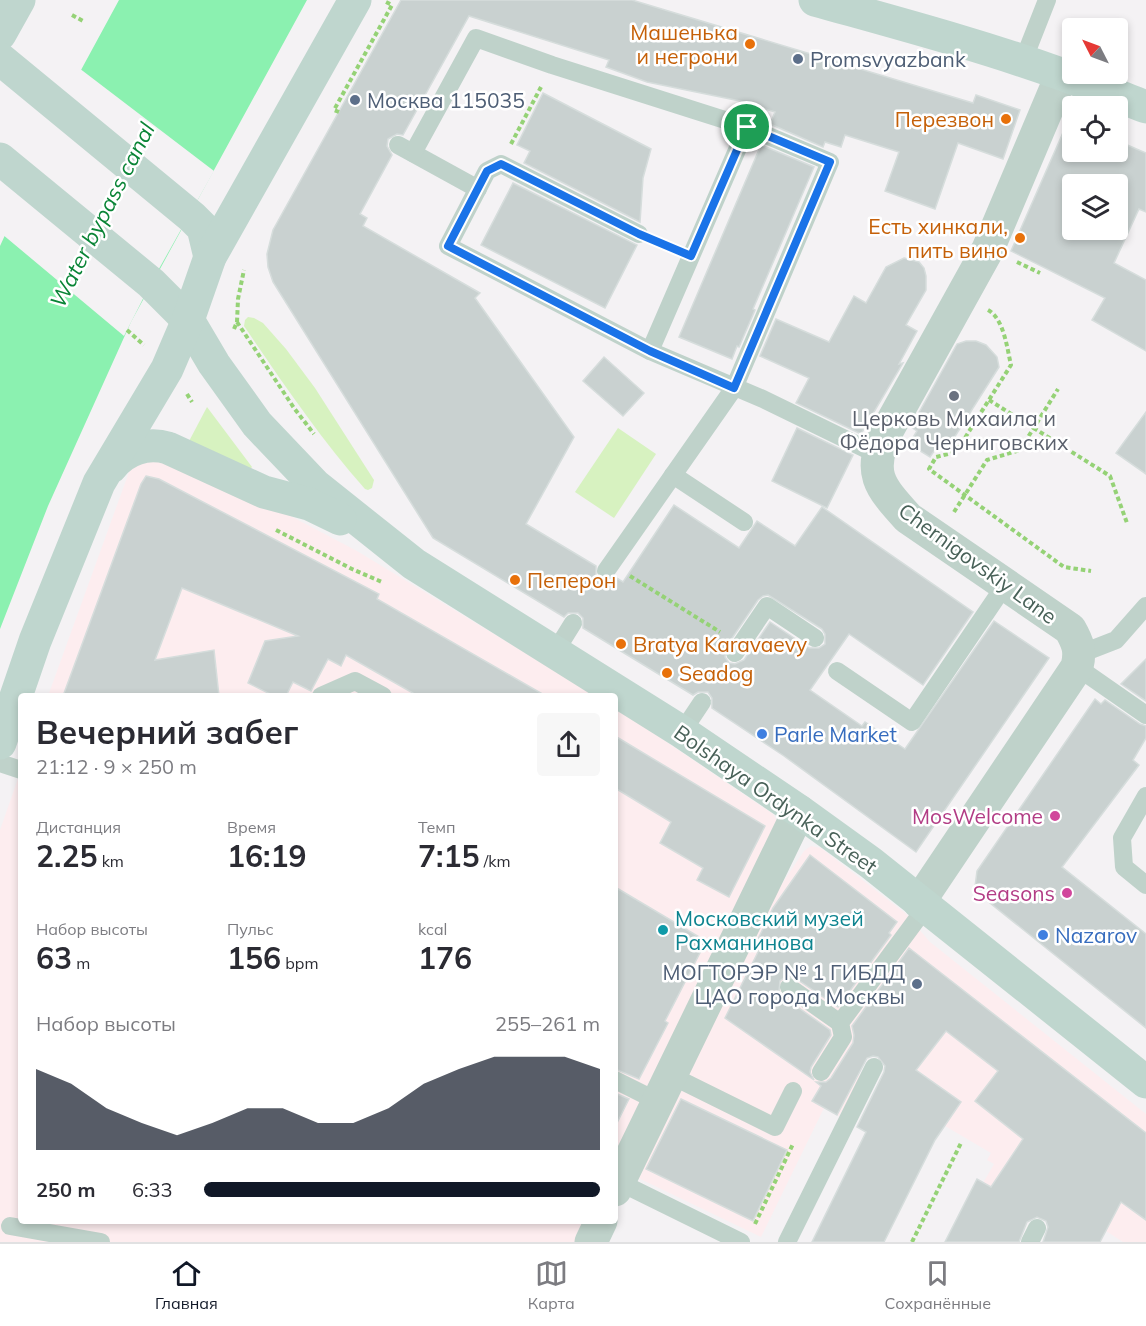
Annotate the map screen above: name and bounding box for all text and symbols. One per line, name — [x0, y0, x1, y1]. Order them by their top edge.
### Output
north arrow — [1062, 18, 1128, 84]
map controls — [1062, 18, 1128, 240]
place label: Машенька и негрони — [630, 19, 738, 69]
marker: Машенька и негрони — [743, 37, 757, 51]
place label: Promsvyazbank — [810, 46, 966, 72]
marker: Promsvyazbank — [791, 52, 805, 66]
place label: Москва 115035 — [367, 87, 525, 113]
marker: Москва 115035 — [348, 93, 362, 107]
button: locate — [1062, 96, 1128, 162]
pin — [721, 101, 772, 152]
place label: Перезвон — [895, 106, 994, 132]
icon: arrive — [730, 110, 763, 143]
marker: Перезвон — [999, 112, 1013, 126]
water label: Water bypass canal — [43, 117, 161, 312]
button: layers — [1062, 174, 1128, 240]
place label: Есть хинкали, пить вино — [868, 213, 1008, 263]
marker: Есть хинкали, пить вино — [1013, 231, 1027, 245]
marker: Церковь Михаила и Фёдора Черниговских — [947, 389, 961, 403]
place label: Церковь Михаила и Фёдора Черниговских — [839, 405, 1069, 455]
street label: Chernigovskiy Lane — [894, 497, 1062, 629]
place label: Пеперон — [527, 567, 616, 593]
marker: Пеперон — [508, 573, 522, 587]
place label: Bratya Karavaevy — [633, 631, 807, 657]
marker: Bratya Karavaevy — [614, 637, 628, 651]
place label: Seadog — [679, 660, 753, 686]
marker: Seadog — [660, 666, 674, 680]
text: Вечерний забег — [36, 711, 298, 752]
button: share — [537, 713, 600, 776]
street label: Bolshaya Ordynka Street — [669, 719, 883, 879]
place label: Parle Market — [774, 721, 897, 747]
marker: Parle Market — [755, 727, 769, 741]
text: 21:12 · 9 × 250 m — [36, 754, 197, 779]
place label: MosWelcome — [912, 803, 1043, 829]
marker: MosWelcome — [1048, 809, 1062, 823]
text: Дистанция — [36, 817, 121, 837]
text: Время — [227, 817, 276, 837]
text: Темп — [418, 817, 456, 837]
text: 2.25 — [36, 837, 97, 875]
text: 16:19 — [227, 837, 306, 875]
text: 7:15 — [418, 837, 479, 875]
text: km — [97, 851, 124, 871]
text: /km — [479, 851, 510, 871]
place label: Seasons — [973, 880, 1055, 906]
marker: Seasons — [1060, 886, 1074, 900]
place label: Московский музей Рахманинова — [675, 905, 864, 955]
text: Набор высоты — [36, 919, 148, 939]
text: Пульс — [227, 919, 274, 939]
text: kcal — [418, 919, 447, 939]
place label: Nazarov — [1055, 922, 1137, 948]
marker: Московский музей Рахманинова — [656, 923, 670, 937]
marker: Nazarov — [1036, 928, 1050, 942]
text: 63 — [36, 939, 72, 977]
text: 156 — [227, 939, 281, 977]
text: 176 — [418, 939, 472, 977]
text: m — [72, 953, 90, 973]
text: bpm — [281, 953, 318, 973]
place label: МОГТОРЭР № 1 ГИБДД ЦАО города Москвы — [662, 959, 905, 1009]
marker: МОГТОРЭР № 1 ГИБДД ЦАО города Москвы — [910, 977, 924, 991]
text: Набор высоты — [36, 1011, 176, 1036]
text: 255–261 m — [495, 1011, 600, 1036]
text: 250 m — [36, 1177, 95, 1202]
text: 6:33 — [132, 1177, 173, 1202]
tab: Главная — [155, 1257, 218, 1313]
tab: Карта — [528, 1257, 575, 1313]
tab: Сохранённые — [885, 1257, 991, 1313]

